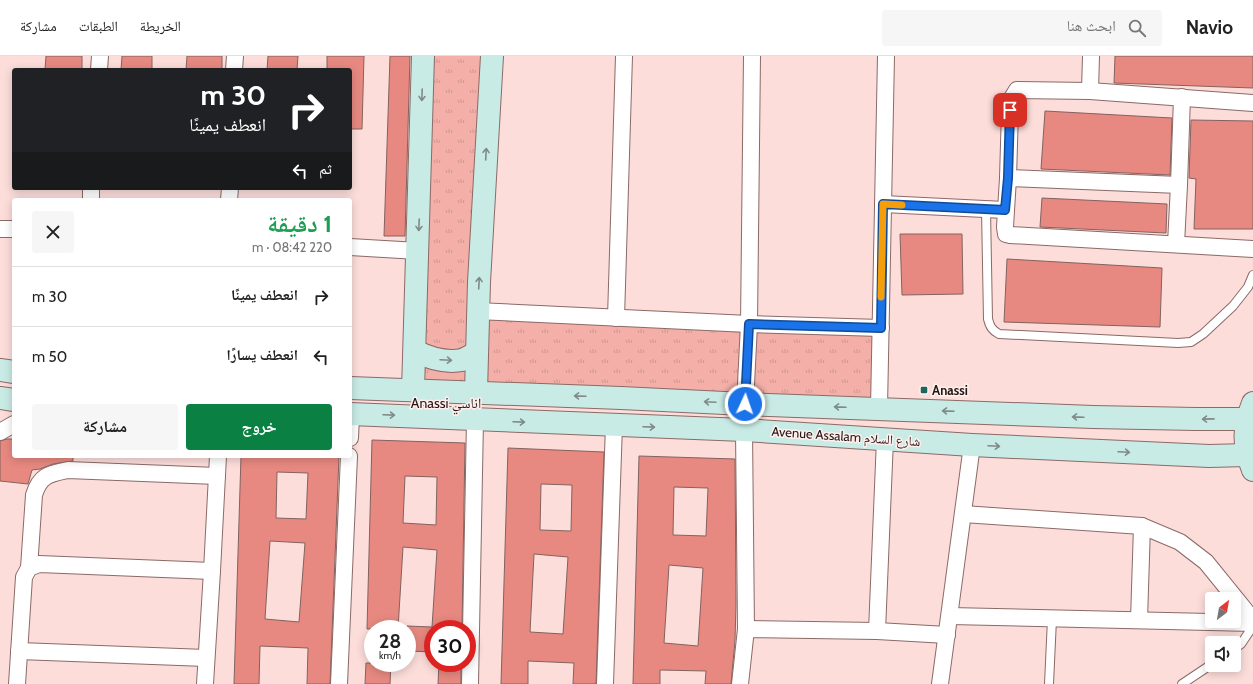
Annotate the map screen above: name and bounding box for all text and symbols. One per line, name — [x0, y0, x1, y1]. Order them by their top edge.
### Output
search box — [882, 10, 1162, 46]
text: Navio — [1186, 16, 1233, 39]
text: مشاركة — [20, 17, 57, 35]
text: الطبقات — [79, 17, 118, 35]
text: الخريطة — [140, 17, 181, 35]
text: ابحث هنا — [1067, 17, 1116, 35]
icon: search — [1126, 17, 1148, 39]
text: 30 m — [200, 78, 266, 112]
icon: right — [280, 84, 332, 136]
one-way arrow — [418, 88, 426, 101]
pin — [993, 93, 1027, 127]
icon: arrive — [999, 99, 1021, 121]
text: انعطف يمينًا — [189, 114, 266, 136]
one-way arrow — [482, 148, 490, 161]
icon: left — [289, 160, 311, 182]
text: ثم — [319, 160, 332, 178]
text: 1 دقيقة — [267, 209, 332, 238]
button: close — [32, 211, 74, 253]
one-way arrow — [415, 218, 422, 231]
text: 220 m · 08:42 — [252, 239, 332, 255]
one-way arrow — [475, 277, 482, 290]
text: انعطف يمينًا — [231, 286, 298, 304]
icon: right — [310, 286, 332, 308]
text: 30 m — [32, 288, 67, 306]
text: انعطف يسارًا — [227, 346, 298, 364]
icon: left — [310, 346, 332, 368]
text: 50 m — [32, 348, 67, 366]
one-way arrow — [439, 356, 452, 363]
place label: Anassi — [932, 382, 968, 398]
position arrow — [724, 383, 766, 425]
marker: Anassi — [919, 385, 929, 395]
one-way arrow — [574, 392, 587, 400]
district label: Anassi اناسي — [411, 394, 481, 415]
one-way arrow — [704, 398, 717, 406]
one-way arrow — [834, 403, 847, 411]
button: مشاركة — [32, 404, 178, 450]
button: خروج — [186, 404, 332, 450]
one-way arrow — [942, 407, 955, 415]
one-way arrow — [382, 412, 395, 419]
one-way arrow — [1072, 413, 1085, 420]
one-way arrow — [1202, 415, 1215, 423]
one-way arrow — [512, 418, 525, 425]
one-way arrow — [642, 423, 655, 430]
street label: Avenue Assalam شارع السلام — [771, 423, 921, 451]
one-way arrow — [987, 442, 1000, 449]
one-way arrow — [1117, 448, 1130, 456]
north arrow — [1205, 592, 1241, 628]
map controls — [1205, 592, 1241, 672]
speed limit sign: 30 — [424, 620, 476, 672]
text: 28 — [379, 629, 401, 653]
button: sound — [1205, 636, 1241, 672]
text: km/h — [379, 649, 401, 662]

